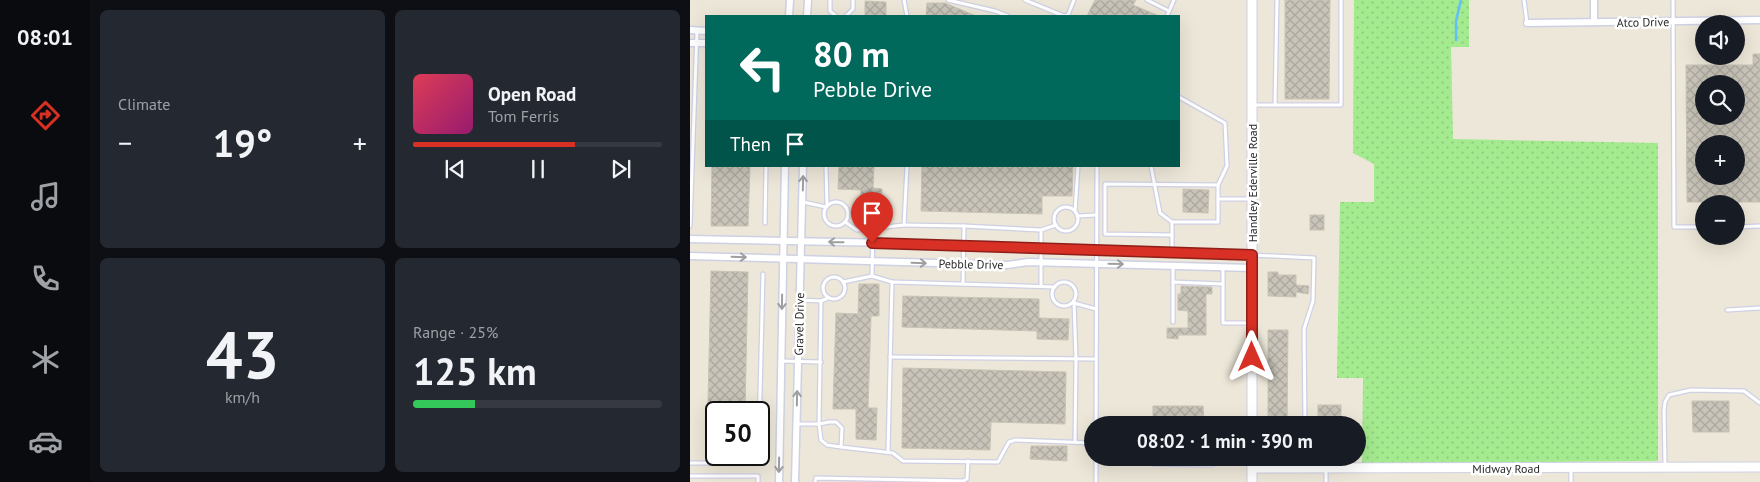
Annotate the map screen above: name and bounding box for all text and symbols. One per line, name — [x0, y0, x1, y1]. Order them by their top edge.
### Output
street label: Atco Drive — [1617, 14, 1669, 30]
map controls — [1695, 15, 1745, 245]
button: sound — [1695, 15, 1745, 65]
text: 08:01 — [17, 23, 73, 51]
text: 80 m — [813, 31, 890, 77]
icon: left — [730, 35, 795, 100]
text: Pebble Drive — [813, 75, 932, 103]
button: search — [1695, 75, 1745, 125]
text: Open Road — [488, 82, 576, 106]
text: Climate — [118, 94, 170, 114]
icon: directions — [28, 98, 63, 133]
text: Tom Ferris — [488, 106, 559, 126]
text: 19° — [213, 118, 272, 167]
text: − — [118, 124, 132, 161]
text: + — [353, 124, 367, 161]
street label: Handley Ederville Road — [1245, 124, 1260, 242]
icon: arrive — [781, 130, 809, 158]
text: Then — [730, 132, 771, 156]
button: + — [1695, 135, 1745, 185]
icon: previous — [441, 155, 469, 183]
icon: pause — [524, 155, 552, 183]
icon: next — [607, 155, 635, 183]
one-way arrow — [798, 176, 807, 192]
icon: music — [28, 179, 63, 214]
pin — [851, 192, 893, 243]
button: − — [1695, 195, 1745, 245]
icon: arrive — [858, 199, 886, 227]
one-way arrow — [828, 237, 844, 247]
one-way arrow — [730, 253, 746, 262]
street label: Pebble Drive — [938, 256, 1004, 272]
one-way arrow — [910, 258, 926, 267]
one-way arrow — [1108, 260, 1124, 269]
icon: phone — [28, 261, 63, 296]
street label: Gravel Drive — [791, 293, 807, 355]
one-way arrow — [777, 294, 787, 310]
text: 43 — [206, 312, 279, 396]
text: Range · 25% — [413, 322, 498, 342]
position arrow — [1225, 330, 1277, 382]
icon: climate — [28, 342, 63, 377]
text: 125 km — [413, 346, 537, 395]
text: km/h — [225, 387, 260, 407]
one-way arrow — [792, 391, 802, 407]
speed limit sign: 50 — [705, 401, 770, 466]
icon: car — [28, 424, 63, 459]
text: 08:02 · 1 min · 390 m — [1137, 429, 1313, 453]
one-way arrow — [774, 456, 784, 473]
street label: Midway Road — [1472, 461, 1540, 476]

